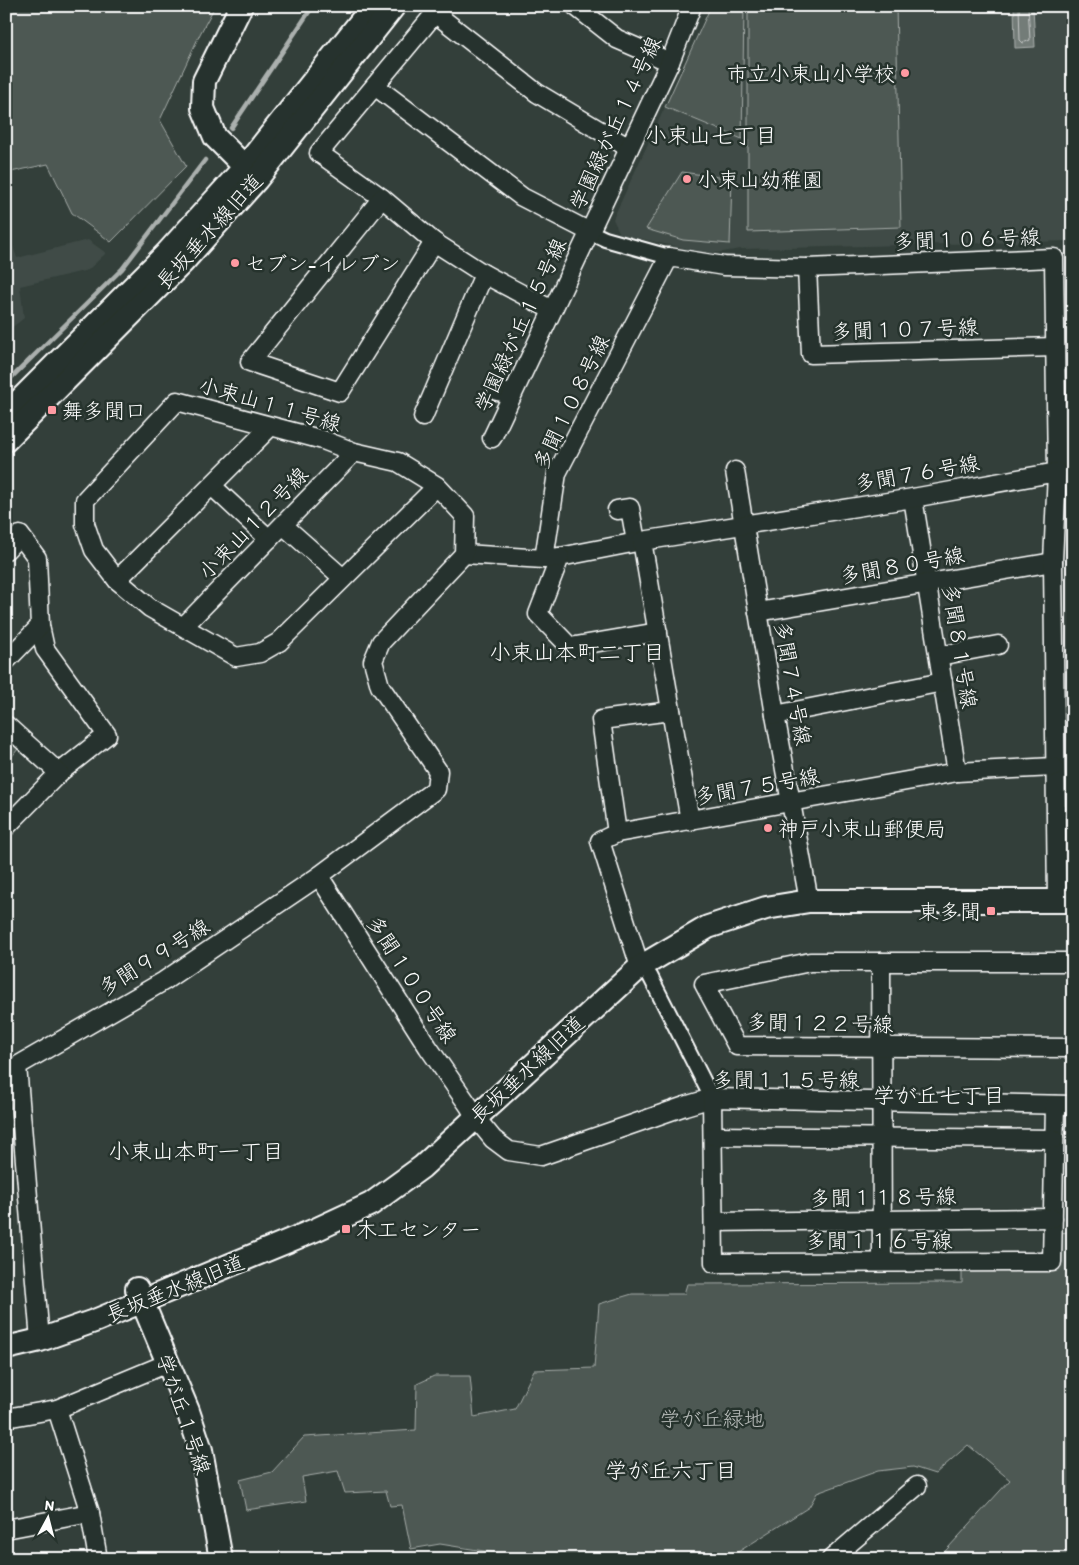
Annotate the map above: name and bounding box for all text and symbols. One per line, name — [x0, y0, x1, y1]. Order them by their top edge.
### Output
street label: 学園緑が丘１４号線 — [564, 32, 666, 214]
place label: 市立小束山小学校 — [727, 61, 895, 86]
marker: 市立小束山小学校 — [899, 67, 911, 79]
district label: 小束山七丁目 — [645, 122, 777, 149]
place label: 小束山幼稚園 — [697, 167, 823, 192]
street label: 長坂垂水線旧道 — [151, 168, 267, 294]
marker: 小束山幼稚園 — [681, 173, 693, 185]
street label: 多聞１０６号線 — [893, 224, 1041, 254]
street label: 学園緑が丘１５号線 — [469, 234, 571, 416]
place label: セブン-イレブン — [245, 251, 400, 276]
marker: セブン-イレブン — [229, 257, 241, 269]
street label: 多聞１０７号線 — [831, 314, 979, 344]
street label: 多聞１０８号線 — [528, 330, 614, 474]
street label: 小束山１１号線 — [196, 372, 344, 436]
place label: 舞多聞口 — [62, 398, 146, 423]
marker: 舞多聞口 — [46, 404, 58, 416]
street label: 多聞７６号線 — [853, 450, 981, 496]
street label: 小束山１２号線 — [193, 461, 313, 585]
street label: 多聞８０号線 — [838, 542, 966, 588]
street label: 多聞８１号線 — [938, 582, 982, 710]
street label: 多聞７４号線 — [770, 619, 816, 747]
district label: 小束山本町二丁目 — [489, 639, 665, 666]
street label: 多聞７５号線 — [693, 763, 821, 809]
place label: 神戸小束山郵便局 — [778, 816, 946, 841]
marker: 神戸小束山郵便局 — [762, 822, 774, 834]
place label: 東多聞 — [918, 899, 981, 924]
marker: 東多聞 — [985, 905, 997, 917]
street label: 多聞１００号線 — [361, 911, 463, 1047]
street label: 多聞９９号線 — [94, 913, 214, 1001]
street label: 多聞１２２号線 — [746, 1009, 894, 1037]
street label: 長坂垂水線旧道 — [465, 1010, 589, 1128]
street label: 多聞１１５号線 — [713, 1067, 860, 1092]
district label: 学が丘七丁目 — [873, 1082, 1005, 1109]
district label: 小束山本町一丁目 — [108, 1138, 284, 1165]
street label: 多聞１１８号線 — [809, 1183, 957, 1211]
place label: 木工センター — [356, 1217, 481, 1242]
marker: 木工センター — [340, 1223, 352, 1235]
street label: 多聞１１６号線 — [806, 1228, 953, 1253]
street label: 長坂垂水線旧道 — [102, 1249, 248, 1327]
street label: 学が丘１号線 — [152, 1350, 216, 1478]
park label: 学が丘緑地 — [660, 1406, 765, 1431]
district label: 学が丘六丁目 — [605, 1457, 737, 1484]
north arrow — [22, 1492, 72, 1542]
text: N — [44, 1497, 55, 1515]

